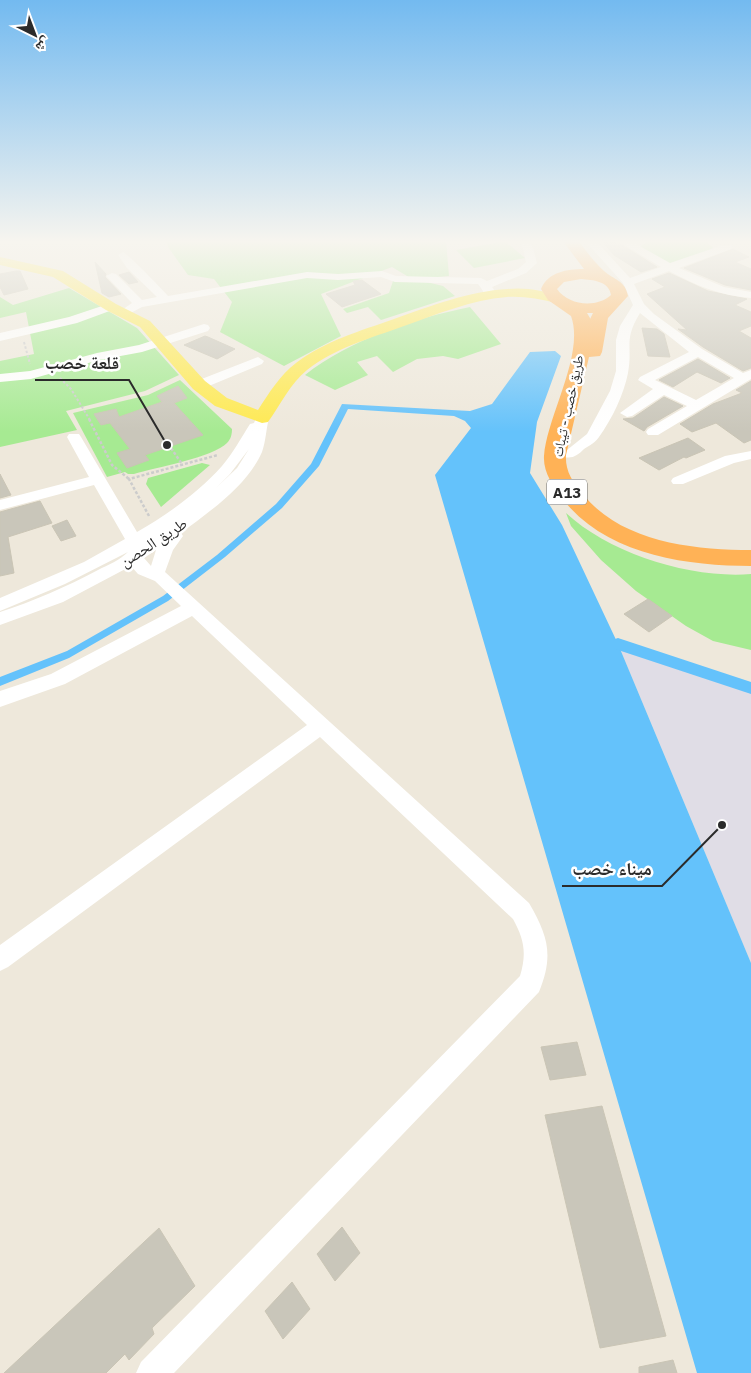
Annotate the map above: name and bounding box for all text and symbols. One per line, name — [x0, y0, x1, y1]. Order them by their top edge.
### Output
north arrow — [10, 10, 60, 60]
text: ش — [32, 33, 55, 56]
callout: قلعة خصب — [35, 347, 129, 380]
text: قلعة خصب — [45, 351, 119, 374]
street label: طريق خصب - تيبات — [548, 353, 589, 459]
road number: A13 — [547, 480, 587, 504]
street label: طريق الحصن — [116, 513, 191, 572]
callout: ميناء خصب — [562, 853, 662, 886]
text: ميناء خصب — [572, 857, 652, 880]

